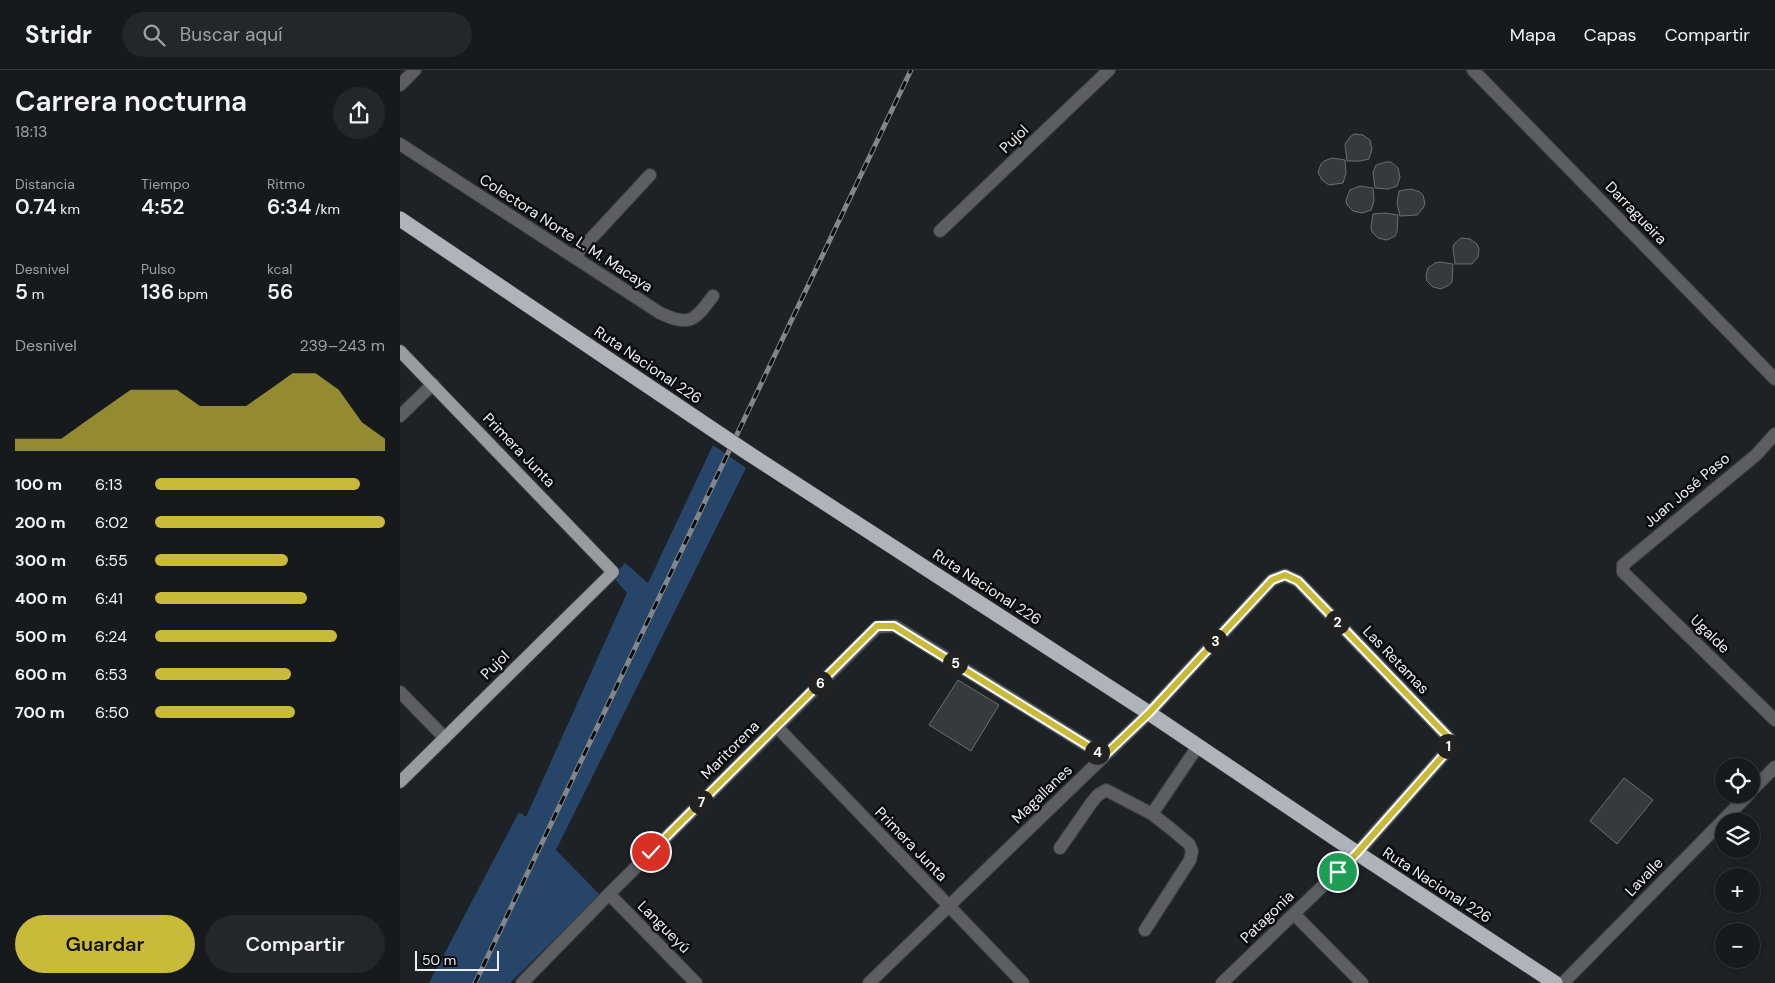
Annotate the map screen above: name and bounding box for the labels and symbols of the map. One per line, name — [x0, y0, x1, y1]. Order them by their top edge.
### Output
street label: Pujol — [995, 120, 1033, 158]
street label: Colectora Norte L. M. Macaya — [475, 169, 657, 297]
street label: Darragueira — [1601, 177, 1671, 249]
street label: Ruta Nacional 226 — [590, 321, 706, 409]
street label: Primera Junta — [478, 408, 560, 492]
street label: Juan José Paso — [1640, 448, 1734, 532]
street label: Ruta Nacional 226 — [929, 544, 1045, 630]
pin: 2 — [1324, 610, 1350, 634]
street label: Ugalde — [1686, 610, 1734, 658]
street label: Las Retamas — [1358, 622, 1434, 698]
pin: 3 — [1202, 628, 1228, 654]
street label: Pujol — [476, 646, 514, 684]
pin: 5 — [942, 650, 968, 676]
pin: 6 — [808, 670, 832, 696]
street label: Maritorena — [696, 716, 764, 784]
pin: 1 — [1436, 734, 1460, 758]
pin: 4 — [1084, 740, 1110, 764]
street label: Magallanes — [1007, 760, 1077, 828]
pin: 7 — [688, 790, 714, 814]
street label: Primera Junta — [870, 802, 952, 886]
pin — [630, 831, 672, 873]
street label: Ruta Nacional 226 — [1379, 842, 1495, 928]
pin — [1317, 851, 1359, 893]
street label: Lavalle — [1621, 853, 1667, 901]
street label: Patagonia — [1236, 886, 1298, 948]
street label: Langueyú — [633, 896, 695, 958]
scale bar — [415, 948, 499, 971]

